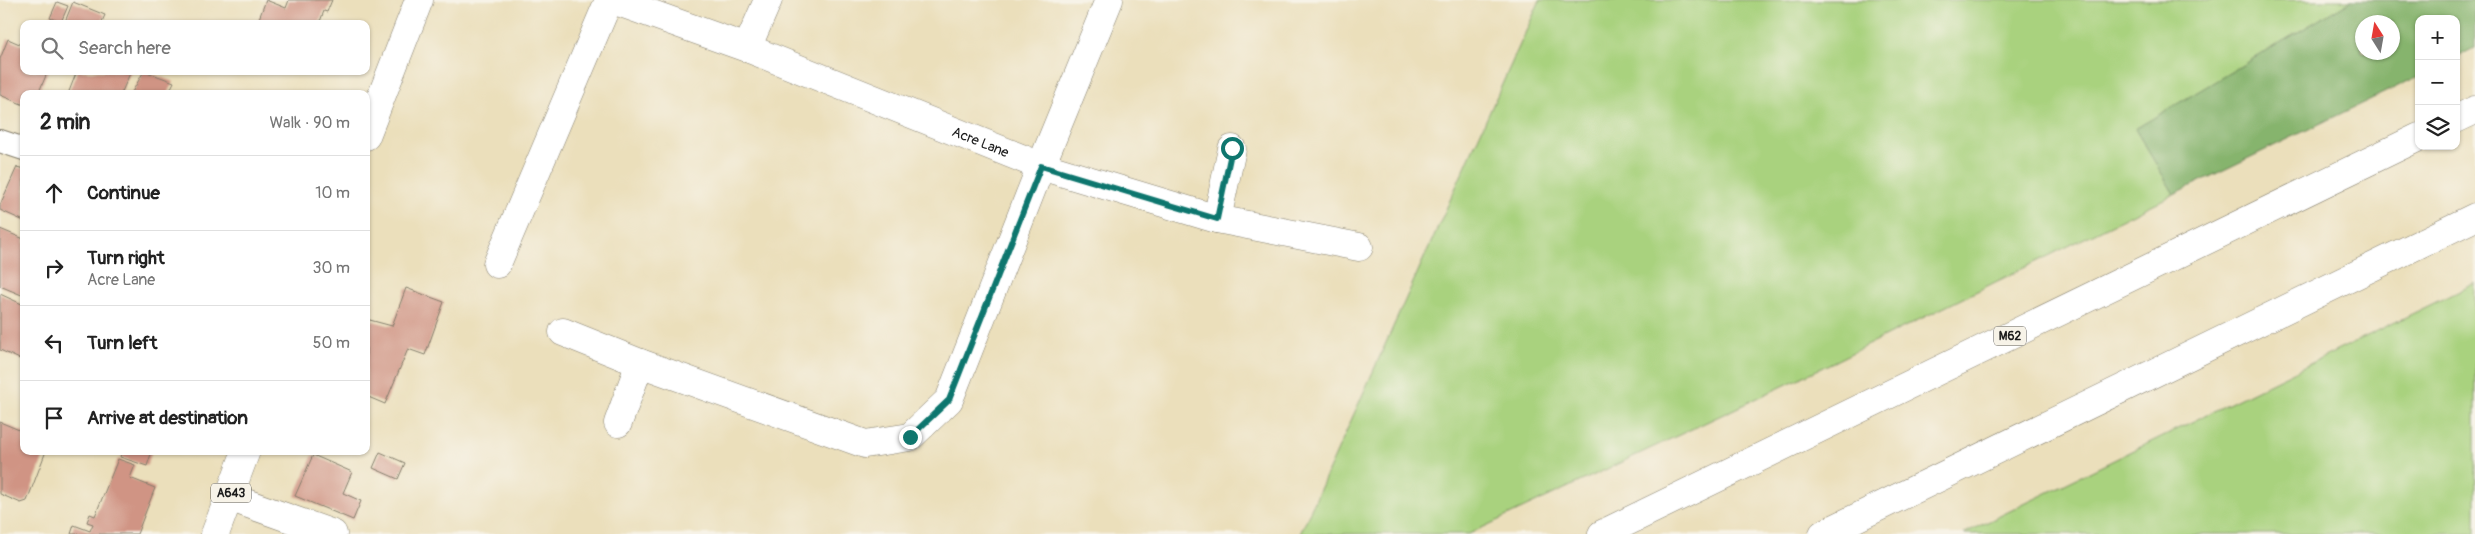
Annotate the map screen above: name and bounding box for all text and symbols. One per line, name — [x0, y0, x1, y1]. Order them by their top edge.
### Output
north arrow — [2355, 15, 2400, 60]
map controls — [2415, 15, 2460, 150]
button: + — [2415, 15, 2460, 60]
search box — [20, 20, 370, 75]
icon: search — [38, 34, 66, 62]
text: Search here — [78, 36, 171, 60]
button: − — [2415, 60, 2460, 105]
button: layers — [2415, 105, 2460, 150]
text: 2 min — [40, 109, 90, 136]
text: Walk · 90 m — [269, 113, 350, 133]
street label: Acre Lane — [950, 123, 1012, 161]
route start — [1221, 137, 1244, 160]
icon: ahead — [40, 179, 68, 207]
text: Continue — [87, 181, 160, 205]
text: 10 m — [315, 183, 350, 203]
text: Turn right — [87, 246, 165, 270]
icon: right — [40, 254, 68, 282]
text: 30 m — [312, 258, 350, 278]
text: Acre Lane — [87, 270, 155, 290]
road number: M62 — [1994, 326, 2026, 346]
icon: left — [40, 329, 68, 357]
text: Turn left — [87, 331, 157, 355]
text: 50 m — [313, 333, 350, 353]
icon: arrive — [40, 404, 68, 432]
text: Arrive at destination — [87, 406, 248, 430]
route end — [899, 426, 922, 449]
road number: A643 — [211, 483, 251, 502]

